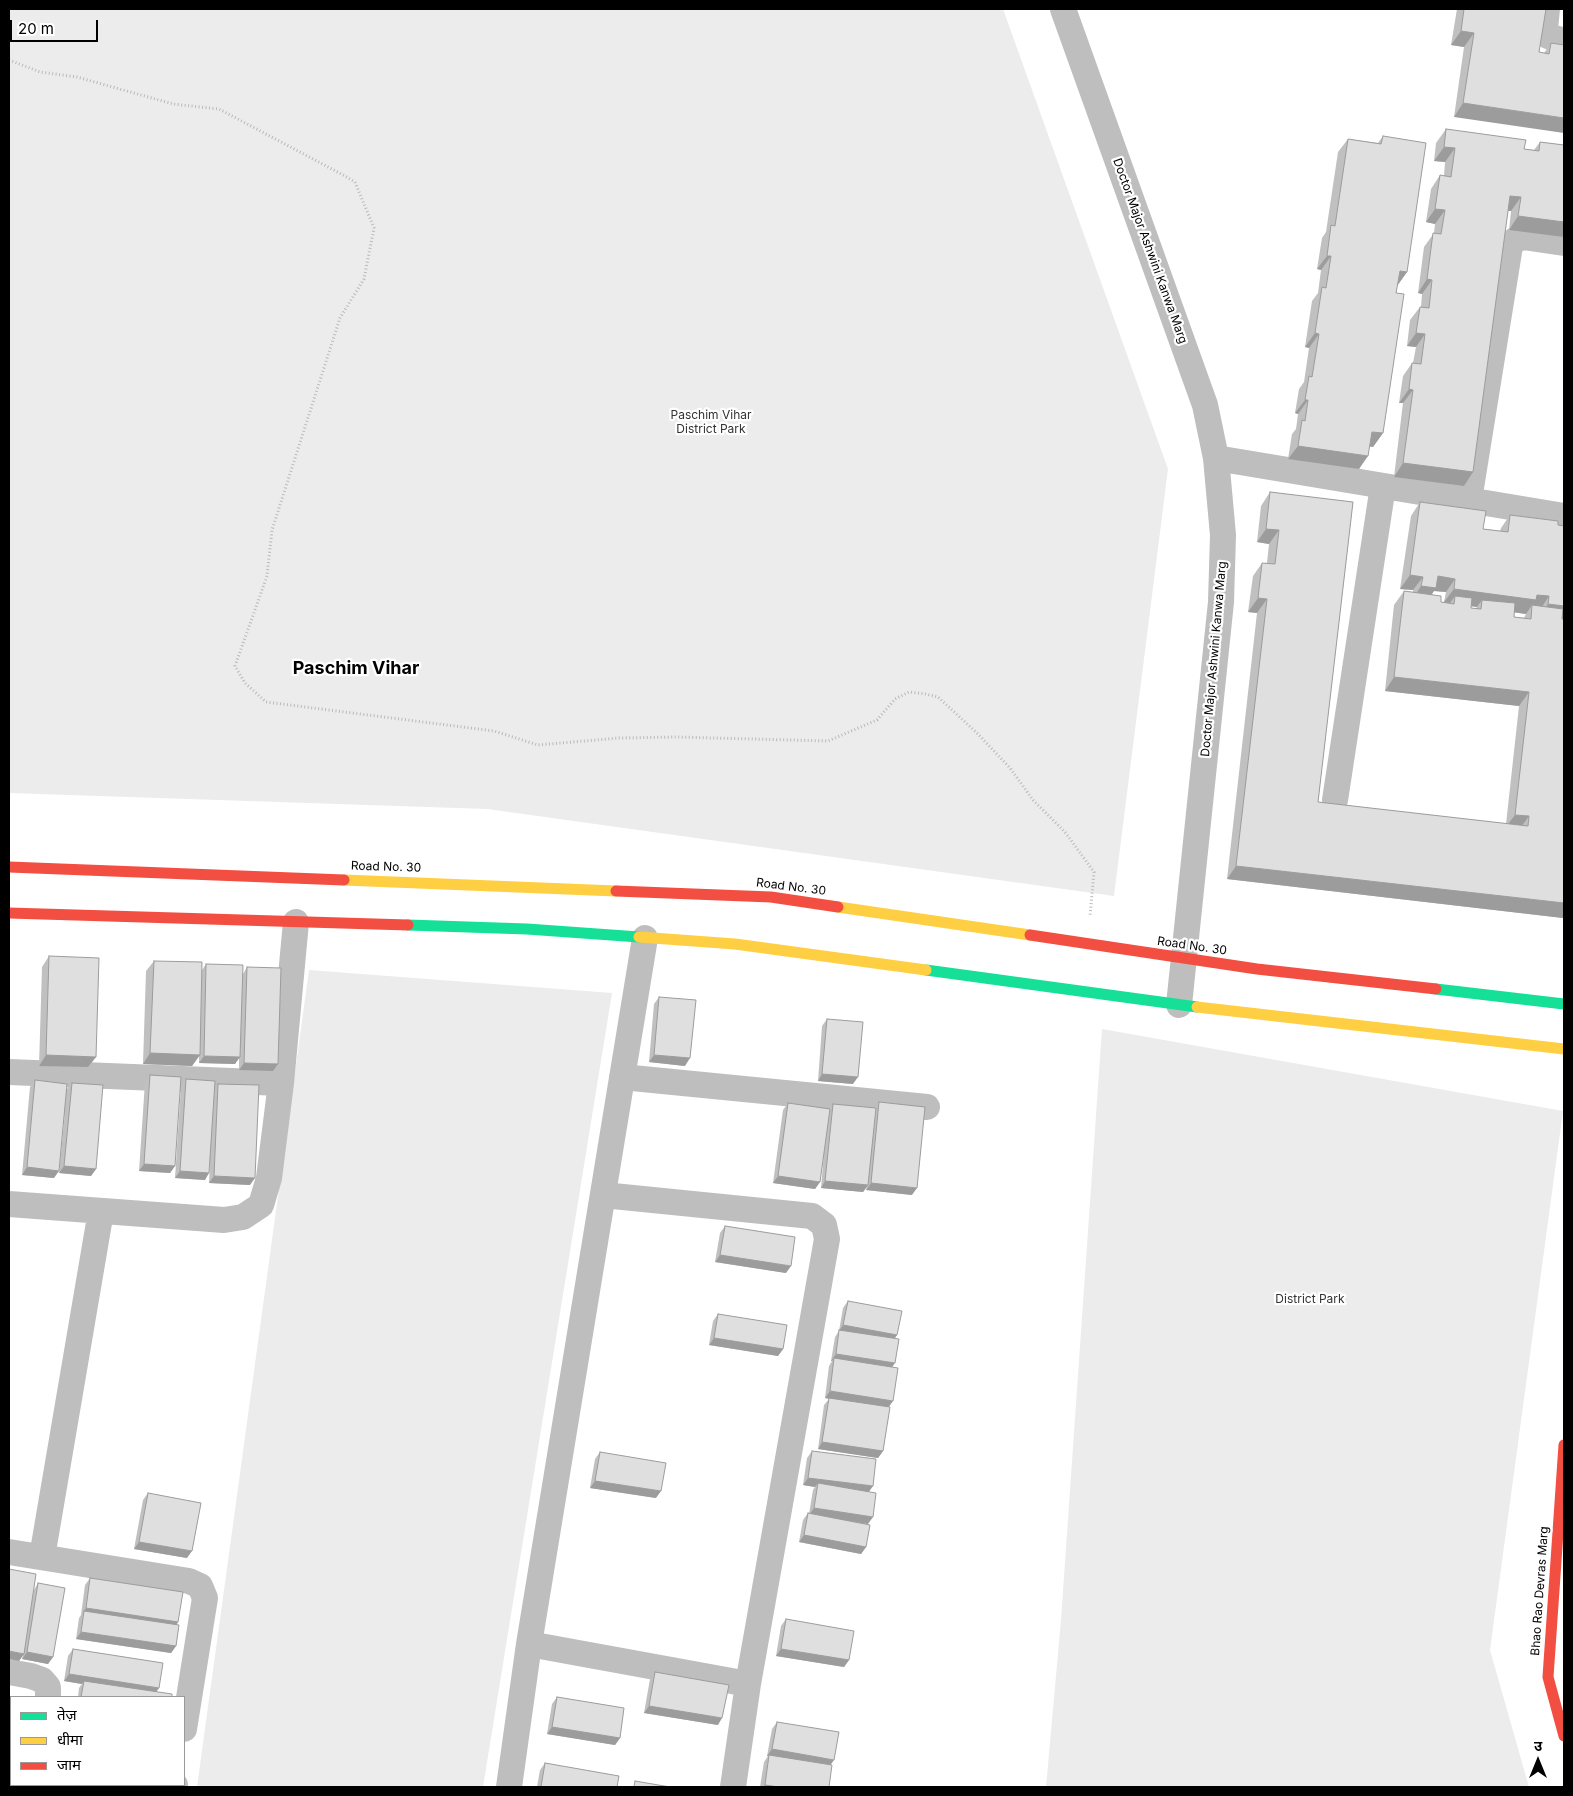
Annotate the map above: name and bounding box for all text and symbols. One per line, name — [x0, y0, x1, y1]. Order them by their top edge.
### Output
scale bar — [12, 10, 100, 42]
text: 20 m — [18, 19, 54, 38]
street label: Doctor Major Ashwini Kanwa Marg — [1110, 156, 1190, 346]
park label: Paschim Vihar District Park — [670, 408, 752, 436]
street label: Doctor Major Ashwini Kanwa Marg — [1198, 561, 1230, 757]
district label: Paschim Vihar — [293, 658, 419, 680]
street label: Road No. 30 — [351, 859, 421, 875]
street label: Road No. 30 — [755, 876, 827, 898]
street label: Road No. 30 — [1156, 934, 1228, 958]
park label: District Park — [1275, 1292, 1345, 1306]
street label: Bhao Rao Devras Marg — [1528, 1526, 1552, 1656]
legend — [10, 1696, 185, 1786]
text: तेज़ — [57, 1705, 77, 1724]
text: धीमा — [57, 1730, 83, 1749]
north arrow — [1513, 1736, 1563, 1786]
text: उ — [1534, 1737, 1542, 1754]
text: जाम — [57, 1755, 81, 1774]

